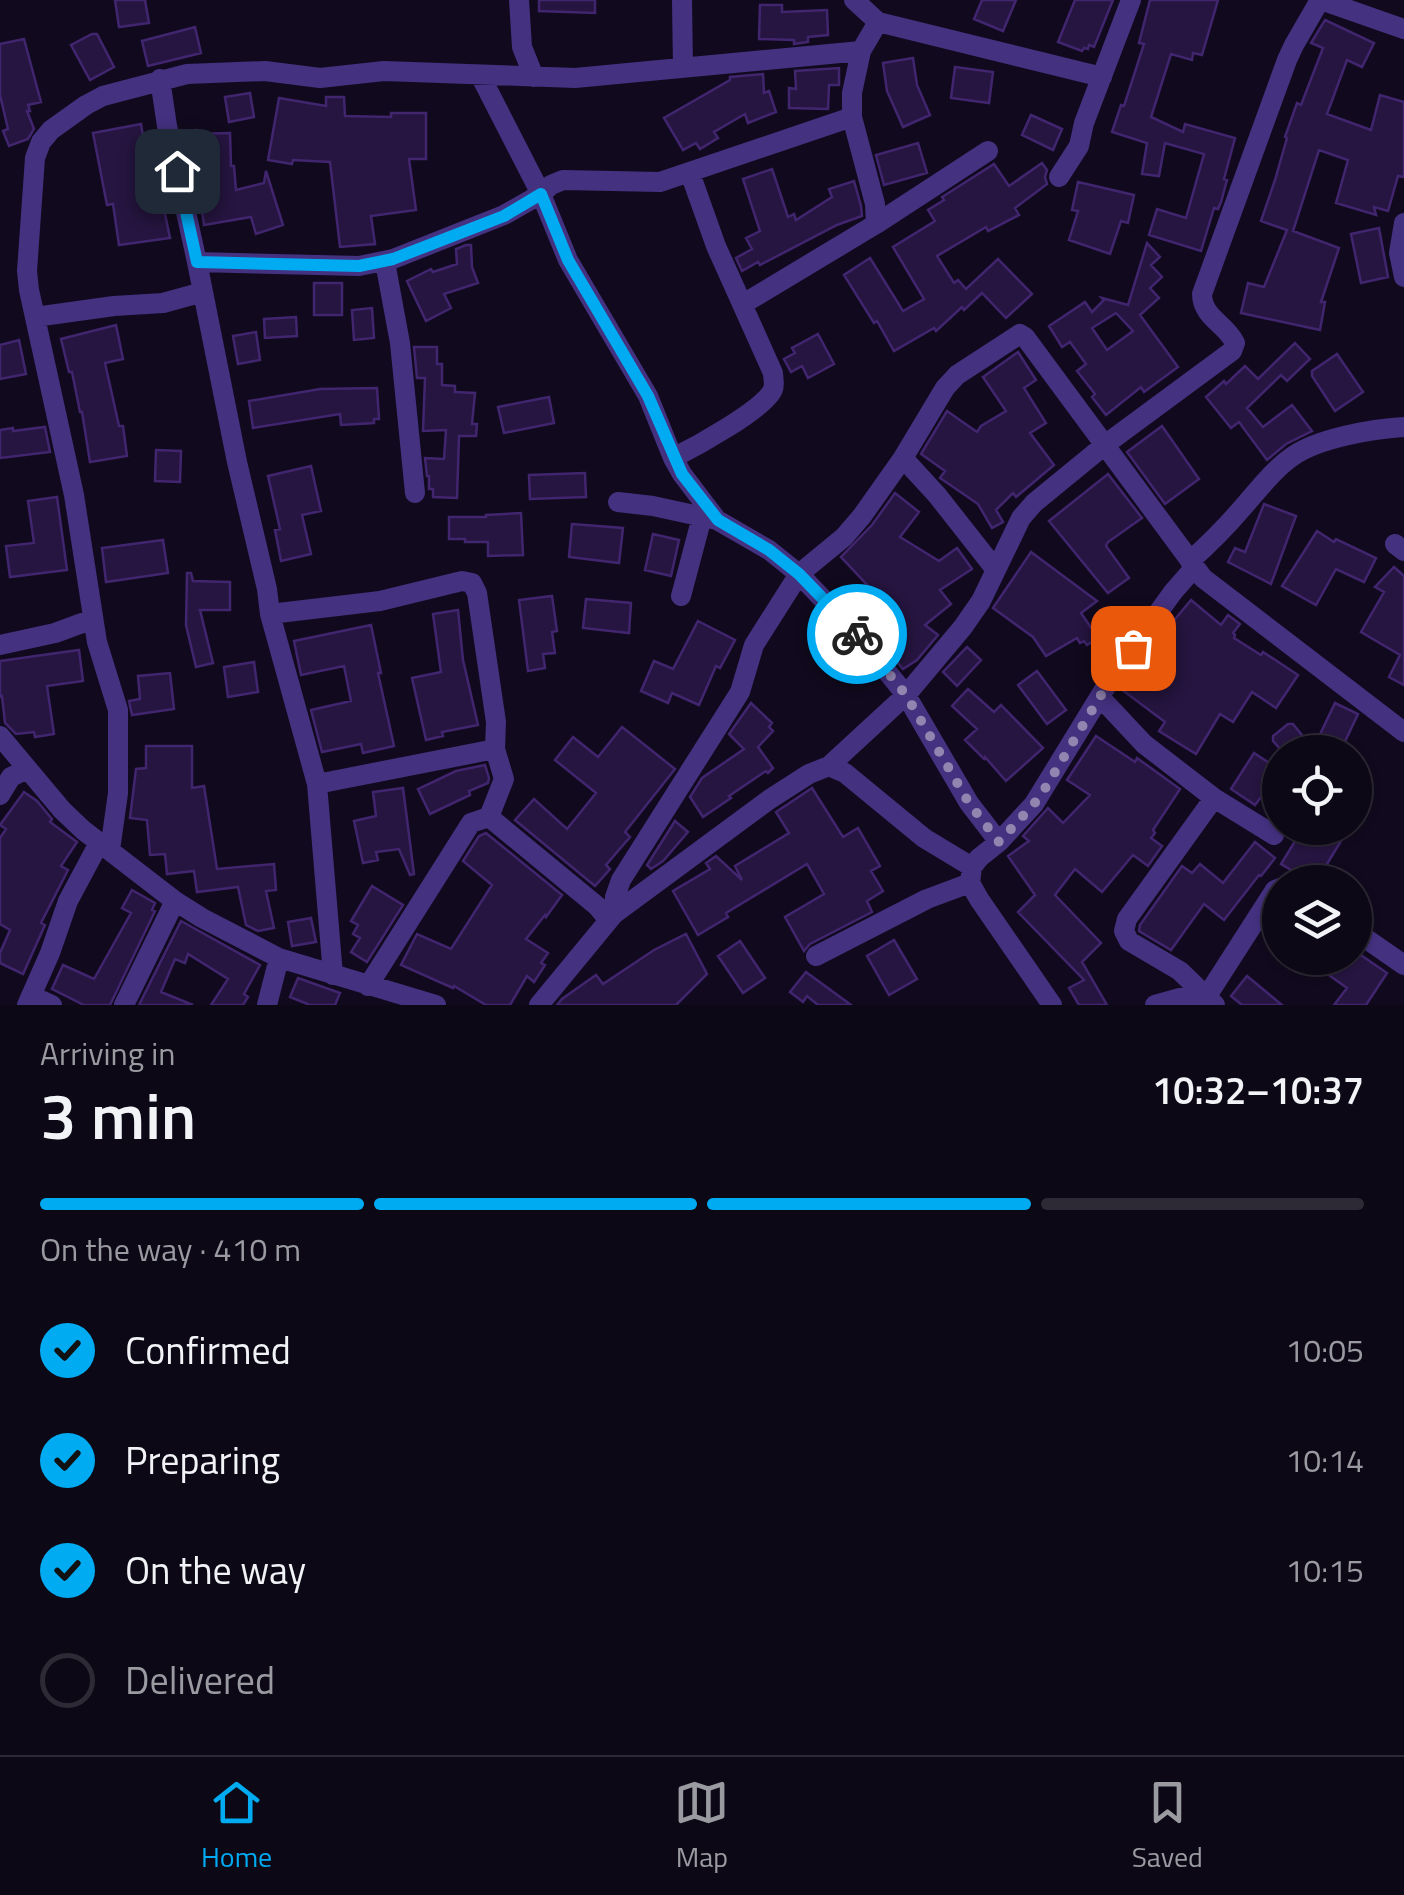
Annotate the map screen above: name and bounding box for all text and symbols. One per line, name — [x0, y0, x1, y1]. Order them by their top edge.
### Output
pin — [135, 129, 220, 214]
icon: home — [150, 144, 205, 199]
courier — [807, 584, 907, 684]
pin — [1091, 606, 1176, 691]
icon: bike — [830, 607, 885, 662]
icon: bag — [1106, 621, 1161, 676]
map controls — [1262, 735, 1372, 975]
button: locate — [1262, 735, 1372, 845]
button: layers — [1262, 865, 1372, 975]
text: Arriving in — [40, 1029, 176, 1077]
text: 10:32–10:37 — [1152, 1061, 1364, 1119]
text: 3 min — [40, 1065, 196, 1164]
text: On the way · 410 m — [40, 1225, 301, 1273]
text: Confirmed — [125, 1321, 291, 1379]
icon: check — [40, 1323, 95, 1378]
text: 10:05 — [1285, 1326, 1364, 1374]
text: Preparing — [125, 1431, 280, 1489]
icon: check — [40, 1433, 95, 1488]
text: 10:14 — [1285, 1436, 1364, 1484]
text: On the way — [125, 1541, 306, 1599]
icon: check — [40, 1543, 95, 1598]
text: 10:15 — [1285, 1546, 1364, 1594]
text: Delivered — [125, 1651, 275, 1709]
tab: Home — [201, 1775, 272, 1878]
tab: Map — [674, 1775, 729, 1878]
tab: Saved — [1132, 1775, 1203, 1878]

